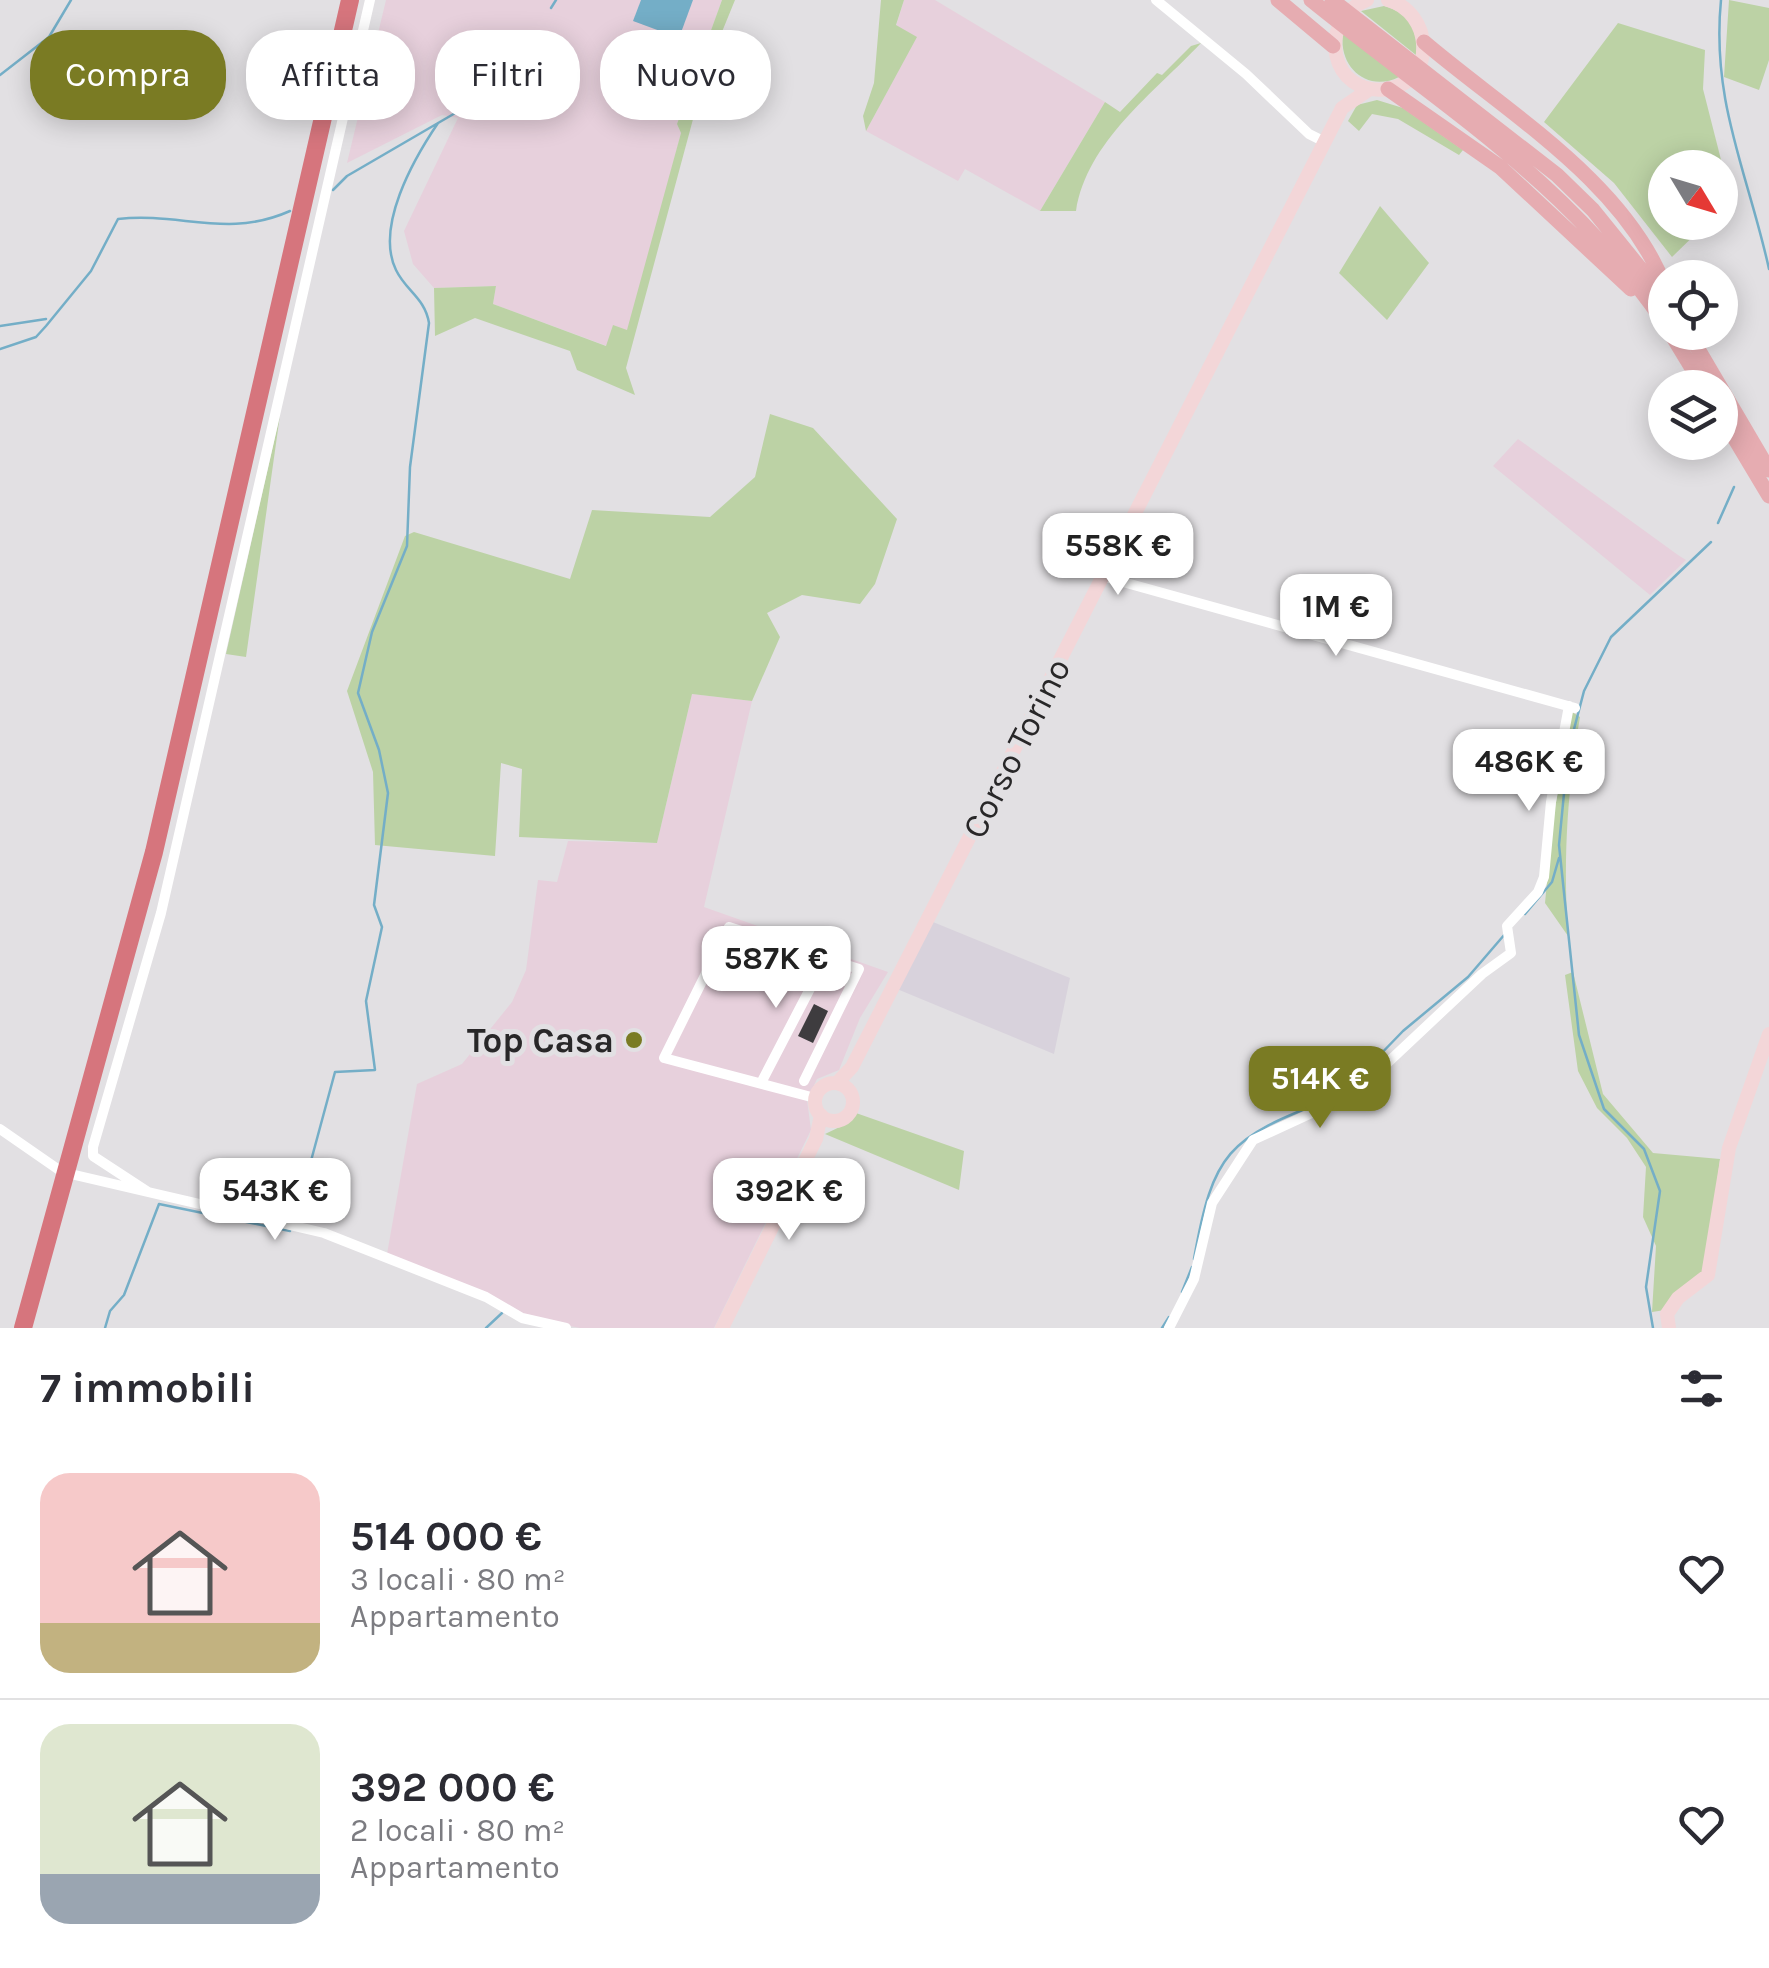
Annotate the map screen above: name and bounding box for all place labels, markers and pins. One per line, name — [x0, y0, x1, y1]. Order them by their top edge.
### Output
pin: 558K € — [1037, 513, 1199, 598]
pin: 1M € — [1277, 574, 1395, 659]
pin: 486K € — [1448, 729, 1610, 814]
pin: 587K € — [695, 926, 857, 1011]
place label: Top Casa — [467, 1020, 614, 1061]
marker: Top Casa — [623, 1029, 645, 1051]
pin: 514K € — [1239, 1046, 1401, 1131]
pin: 543K € — [194, 1158, 356, 1243]
pin: 392K € — [708, 1158, 870, 1243]

